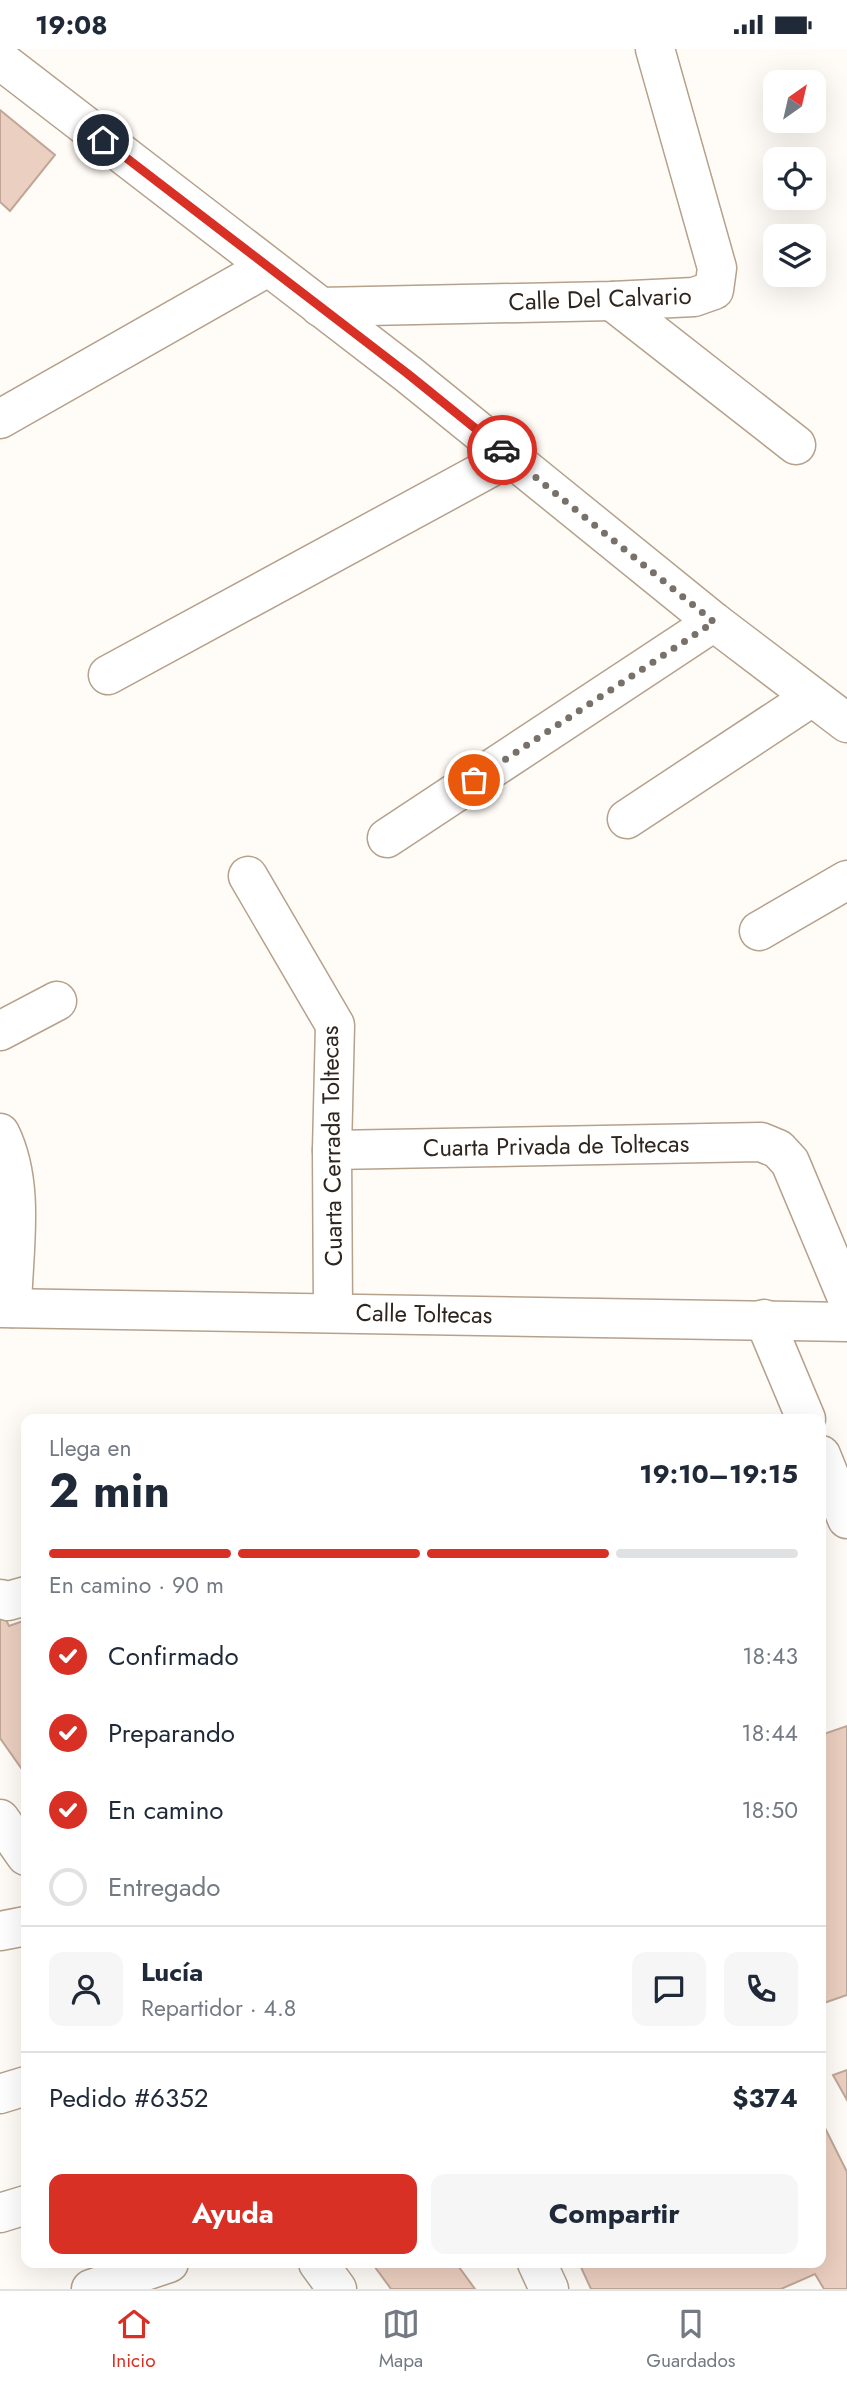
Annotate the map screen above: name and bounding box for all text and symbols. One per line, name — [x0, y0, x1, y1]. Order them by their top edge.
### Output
text: 19:08 — [35, 6, 108, 44]
north arrow — [763, 70, 826, 133]
map controls — [763, 70, 826, 287]
pin — [73, 110, 133, 170]
icon: home — [84, 121, 122, 159]
button: locate — [763, 147, 826, 210]
button: layers — [763, 224, 826, 287]
street label: Calle Del Calvario — [508, 278, 692, 319]
courier — [467, 415, 537, 485]
icon: car — [483, 431, 521, 469]
pin — [444, 750, 504, 810]
icon: bag — [455, 761, 493, 799]
street label: Cuarta Cerrada Toltecas — [312, 1025, 351, 1267]
street label: Cuarta Privada de Toltecas — [422, 1126, 689, 1165]
street label: Calle Toltecas — [355, 1295, 493, 1332]
text: Llega en — [49, 1431, 131, 1465]
text: 19:10–19:15 — [639, 1455, 798, 1493]
text: 2 min — [49, 1458, 170, 1524]
text: En camino · 90 m — [49, 1568, 224, 1602]
icon: check — [49, 1637, 87, 1675]
text: Confirmado — [108, 1637, 239, 1675]
text: 18:43 — [742, 1639, 798, 1673]
icon: check — [49, 1714, 87, 1752]
text: Preparando — [108, 1714, 235, 1752]
text: 18:44 — [741, 1716, 798, 1750]
icon: check — [49, 1791, 87, 1829]
text: En camino — [108, 1791, 224, 1829]
text: 18:50 — [741, 1793, 798, 1827]
text: Entregado — [108, 1868, 220, 1906]
button: person — [49, 1952, 123, 2026]
button: chat — [632, 1952, 706, 2026]
button: phone — [724, 1952, 798, 2026]
text: Lucía — [141, 1953, 203, 1991]
text: Repartidor · 4.8 — [141, 1991, 296, 2025]
text: Pedido #6352 — [49, 2079, 209, 2117]
text: $374 — [732, 2079, 798, 2117]
button: Ayuda — [49, 2174, 417, 2254]
button: Compartir — [431, 2174, 798, 2254]
tab: Inicio — [112, 2305, 156, 2374]
tab: Mapa — [379, 2305, 423, 2374]
tab: Guardados — [646, 2305, 735, 2374]

